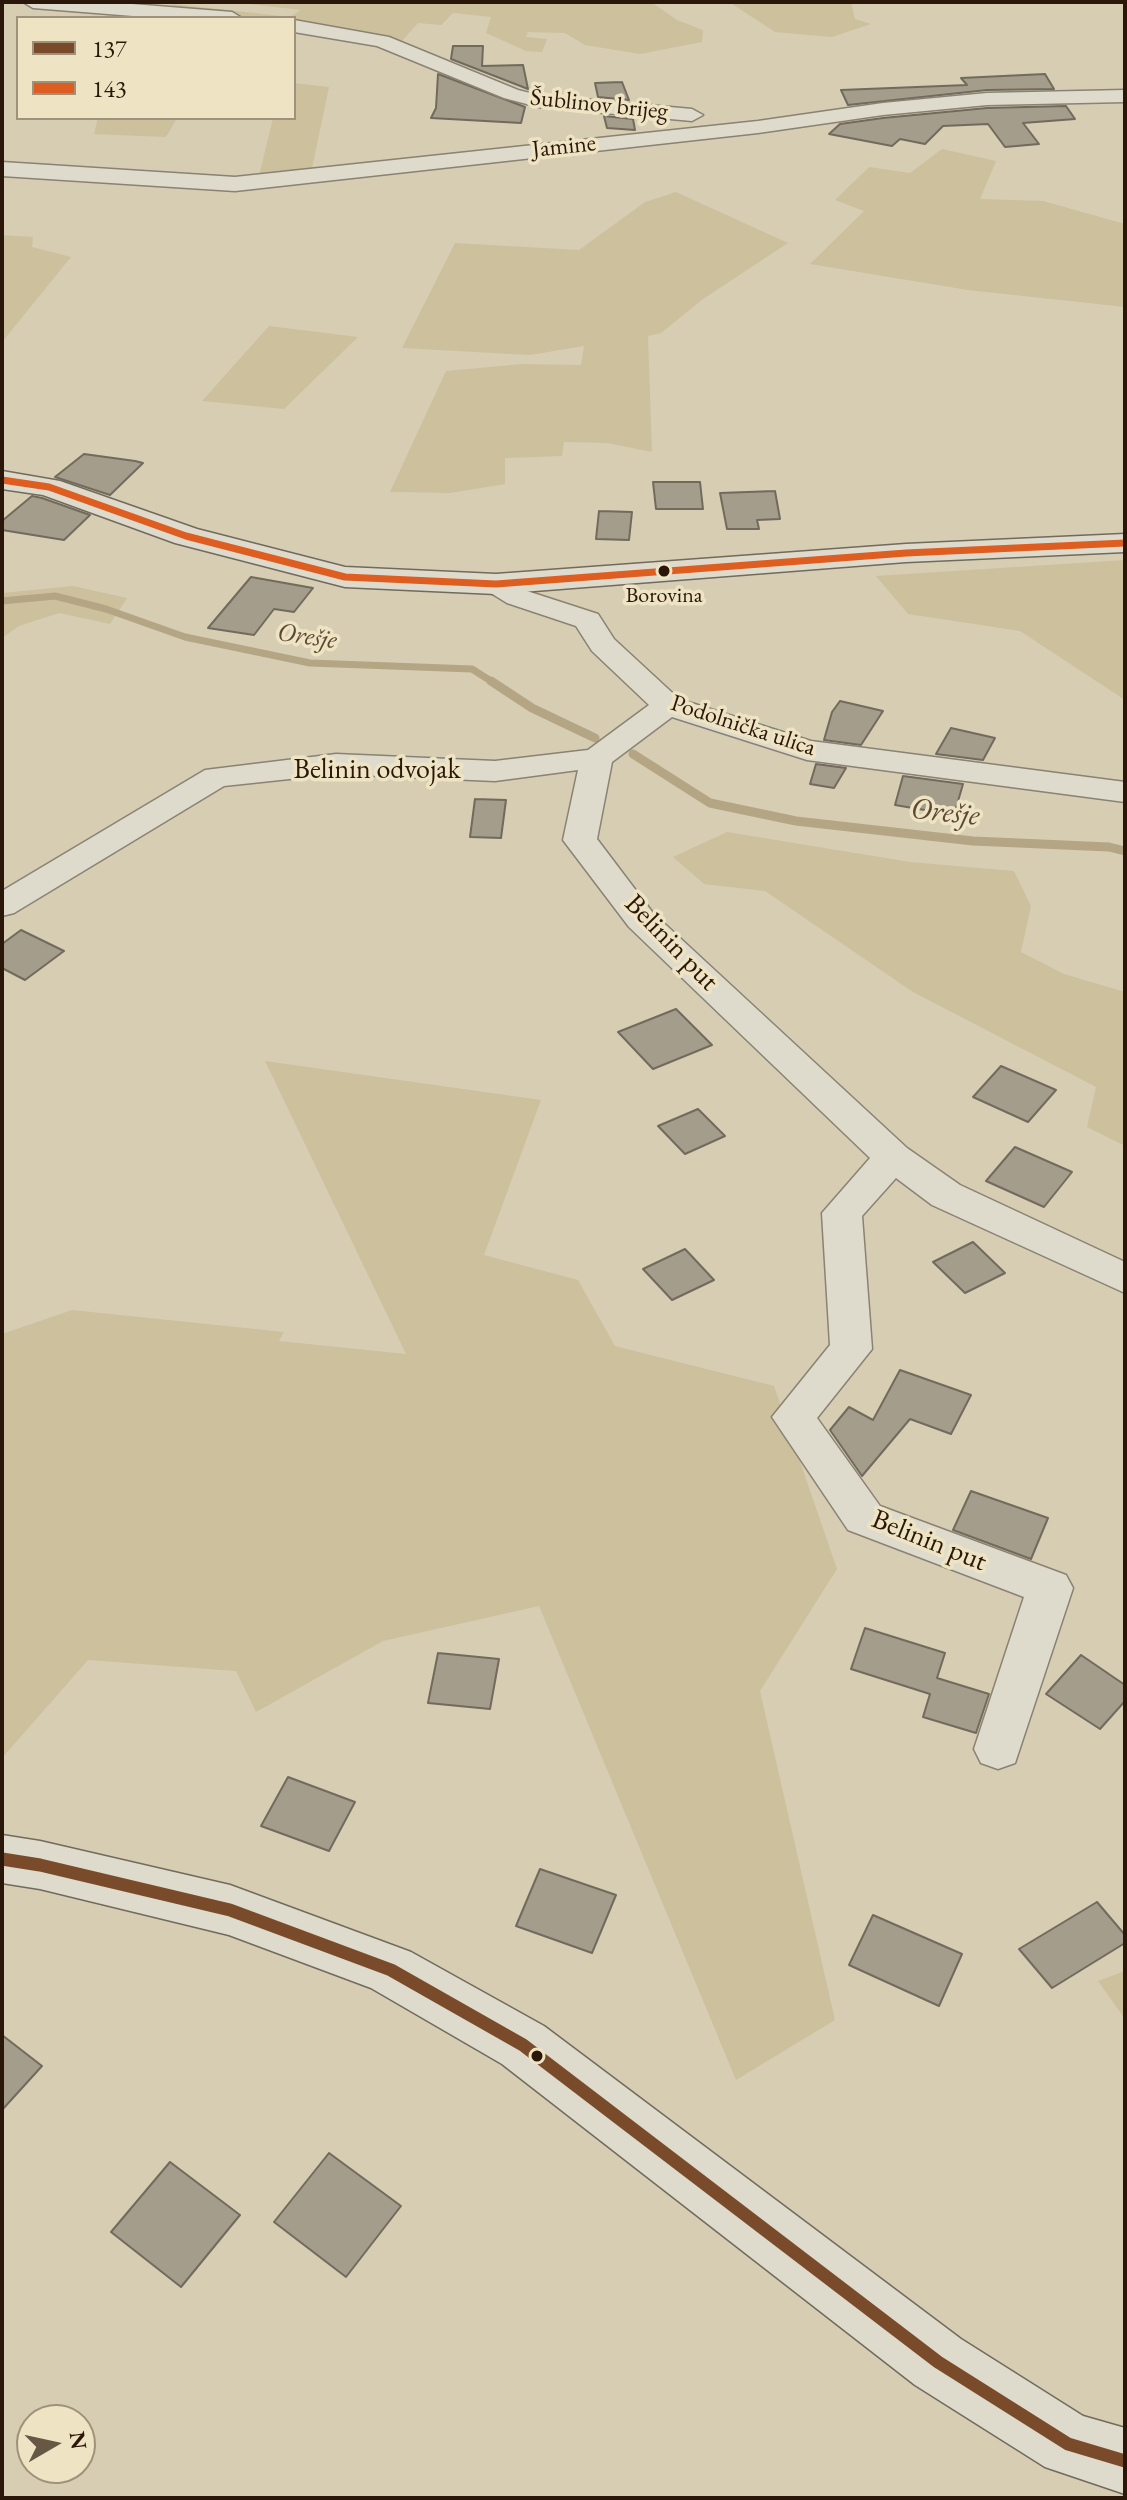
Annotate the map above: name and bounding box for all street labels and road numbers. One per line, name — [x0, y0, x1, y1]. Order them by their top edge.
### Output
street label: Šublinov brijeg — [529, 83, 669, 127]
street label: Jamine — [531, 129, 597, 165]
street label: Podolnička ulica — [667, 689, 819, 763]
street label: Belinin odvojak — [293, 753, 461, 787]
street label: Belinin put — [617, 888, 725, 998]
street label: Belinin put — [867, 1503, 991, 1579]

